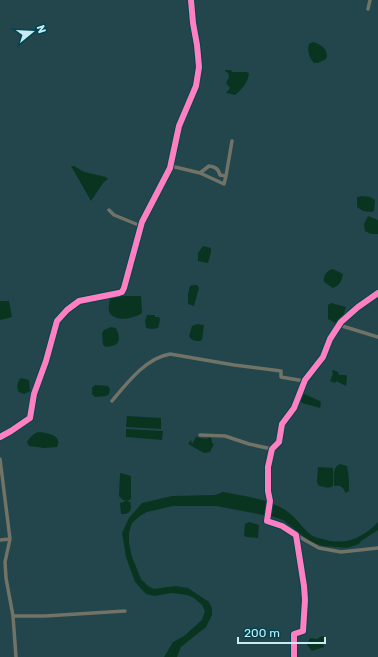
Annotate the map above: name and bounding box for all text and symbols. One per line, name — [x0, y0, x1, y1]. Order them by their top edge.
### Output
north arrow — [12, 12, 52, 52]
text: N — [34, 23, 48, 35]
scale bar — [238, 619, 325, 645]
text: 200 m — [244, 626, 280, 640]

